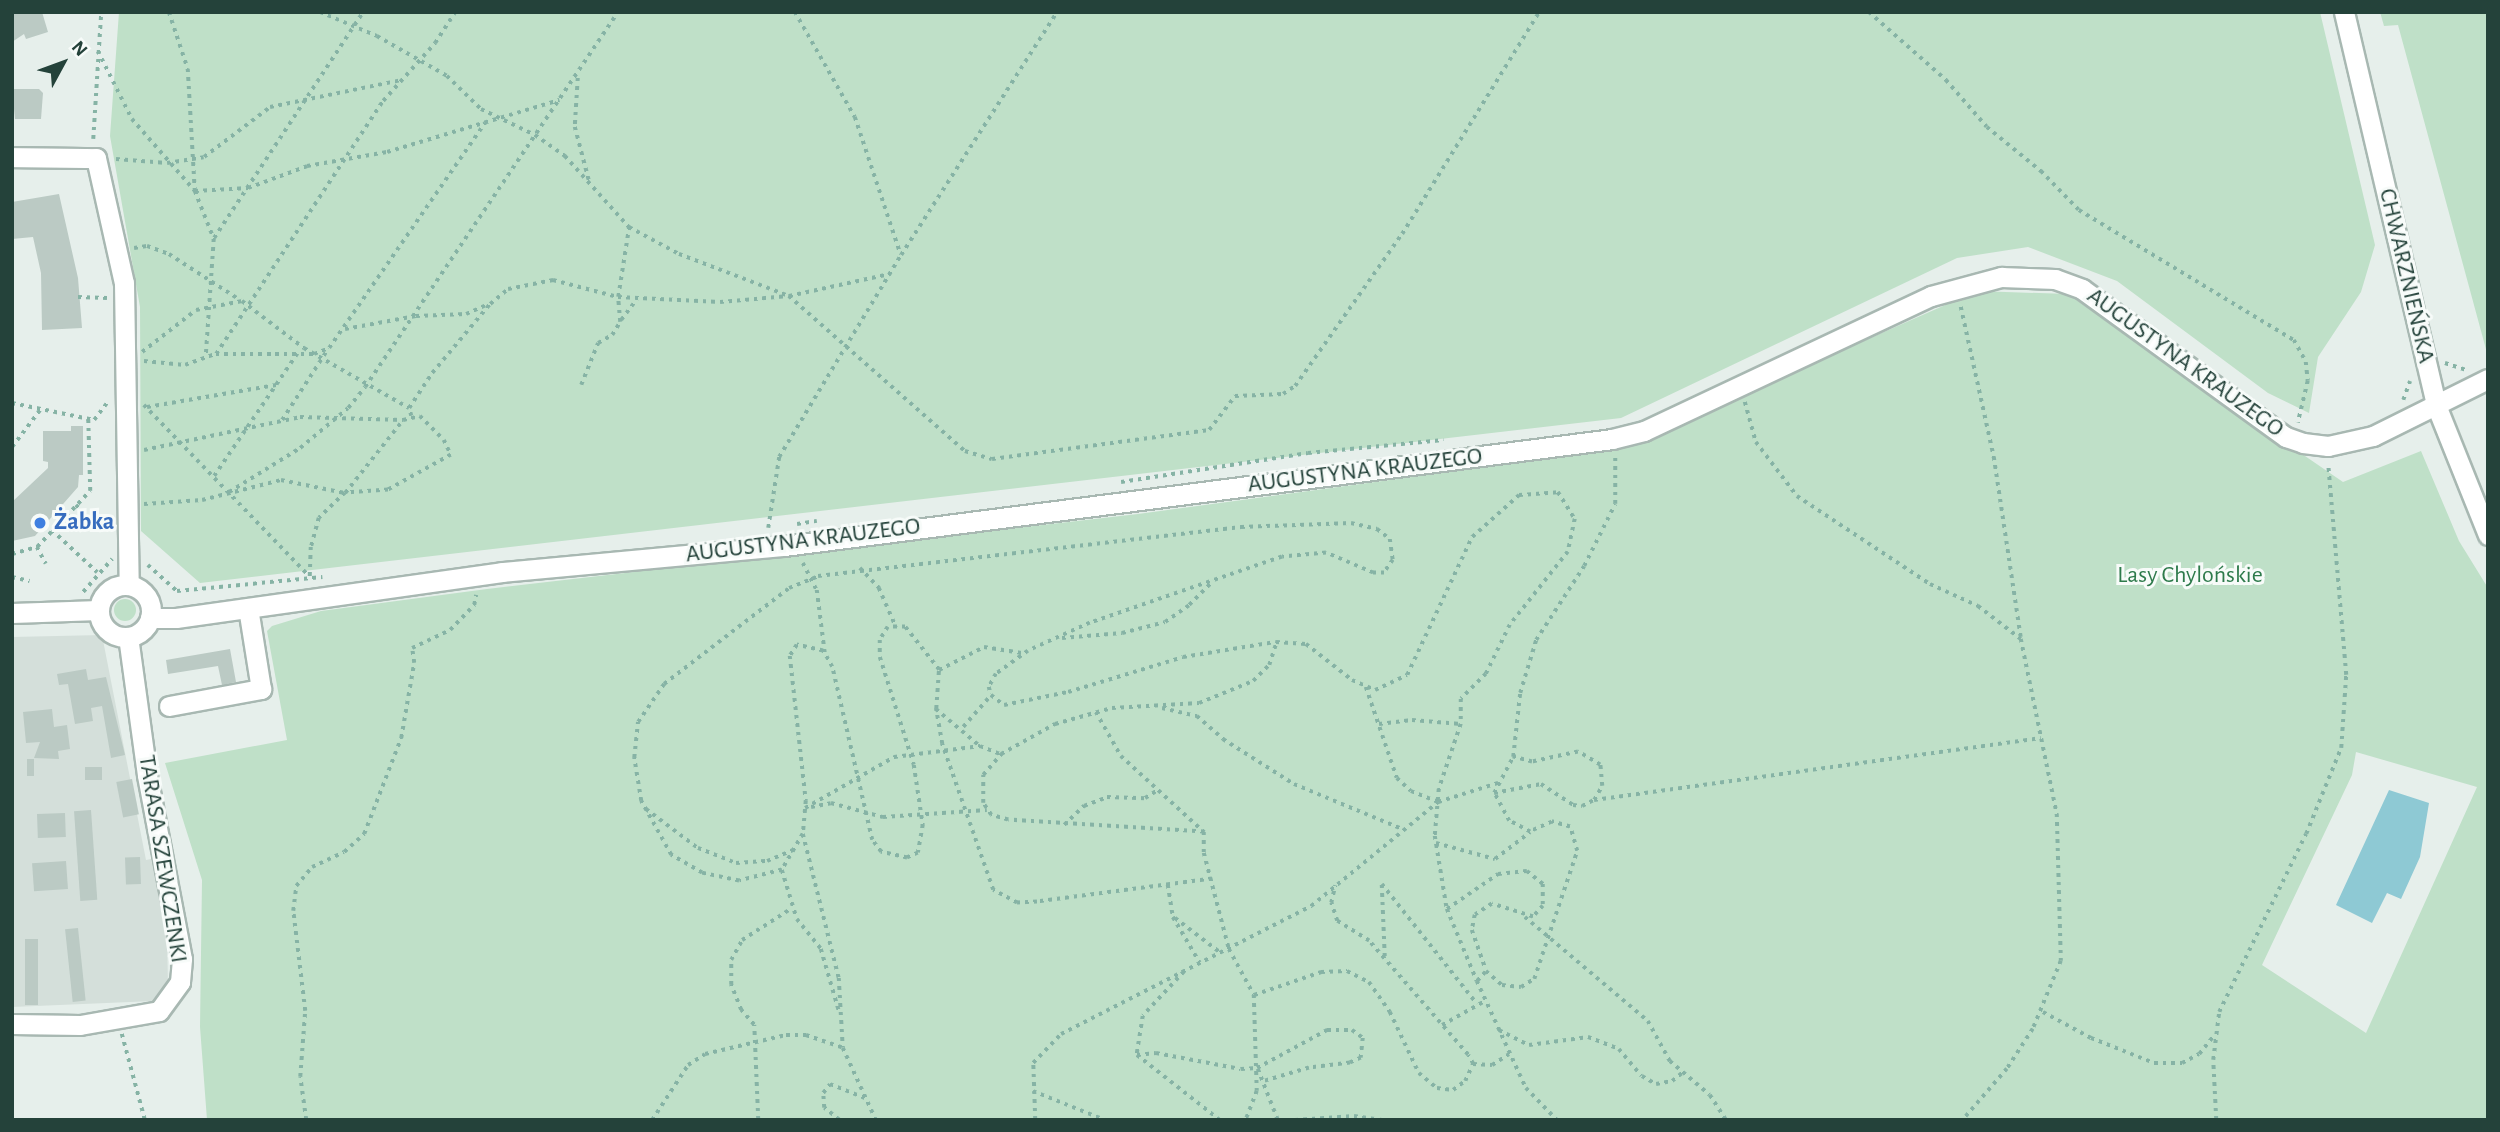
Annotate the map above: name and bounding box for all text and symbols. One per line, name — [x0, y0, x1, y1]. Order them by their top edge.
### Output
north arrow — [28, 28, 98, 98]
text: N — [68, 38, 91, 60]
street label: CHWARZNIEŃSKA — [2372, 186, 2440, 366]
street label: AUGUSTYNA KRAUZEGO — [2081, 282, 2289, 444]
street label: AUGUSTYNA KRAUZEGO — [1246, 442, 1484, 500]
place label: Żabka — [54, 509, 114, 537]
street label: AUGUSTYNA KRAUZEGO — [684, 512, 922, 570]
marker: Żabka — [32, 515, 48, 531]
park label: Lasy Chylońskie — [2117, 562, 2263, 590]
street label: TARASA SZEWCZENKI — [131, 753, 193, 965]

